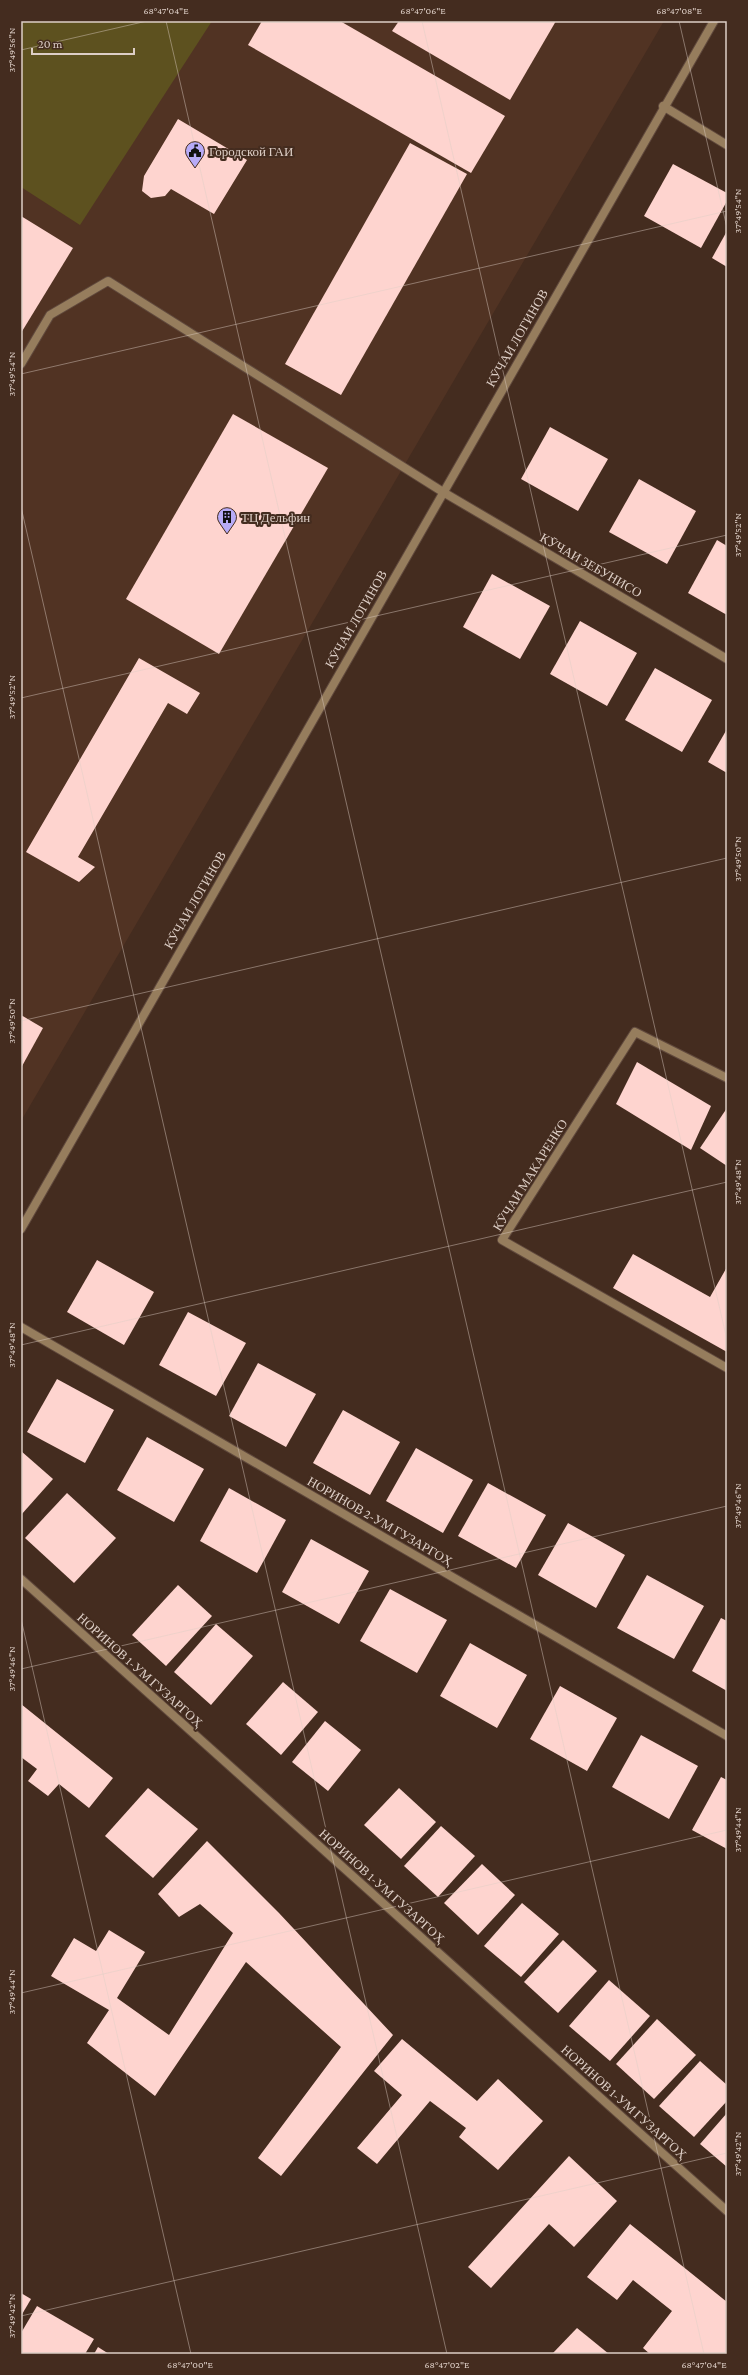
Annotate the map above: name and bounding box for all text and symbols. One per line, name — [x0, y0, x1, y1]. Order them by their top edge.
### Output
text: 68°47'04"E — [143, 5, 189, 16]
text: 68°47'06"E — [400, 5, 446, 16]
text: 68°47'08"E — [656, 5, 702, 16]
text: 37°49'56"N — [6, 27, 17, 72]
scale bar — [32, 30, 134, 56]
text: 20 m — [38, 37, 63, 51]
public building icon: Городской ГАИ — [184, 140, 206, 168]
place label: Городской ГАИ — [209, 144, 293, 159]
text: 37°49'54"N — [732, 188, 743, 233]
street label: КӮЧАИ ЛОГИНОВ — [483, 286, 551, 389]
text: 37°49'54"N — [6, 351, 17, 396]
building icon: ТЦ Дельфин — [216, 506, 238, 534]
place label: ТЦ Дельфин — [241, 510, 310, 525]
text: 37°49'52"N — [732, 512, 743, 557]
street label: КӮЧАИ ЗЕБУНИСО — [537, 530, 645, 600]
street label: КӮЧАИ ЛОГИНОВ — [322, 567, 390, 670]
text: 37°49'52"N — [6, 674, 17, 719]
text: 37°49'50"N — [732, 836, 743, 882]
street label: КӮЧАИ ЛОГИНОВ — [161, 848, 229, 951]
text: 37°49'50"N — [6, 998, 17, 1044]
street label: КӮЧАИ МАКАРЕНКО — [490, 1116, 570, 1234]
text: 37°49'48"N — [732, 1159, 743, 1205]
text: 37°49'48"N — [6, 1322, 17, 1368]
street label: НОРИНОВ 2-УМ ГУЗАРГОҲ — [305, 1473, 456, 1569]
text: 37°49'46"N — [732, 1483, 743, 1529]
street label: НОРИНОВ 1-УМ ГУЗАРГОҲ — [74, 1610, 206, 1731]
text: 37°49'46"N — [6, 1646, 17, 1692]
text: 37°49'44"N — [732, 1807, 743, 1852]
street label: НОРИНОВ 1-УМ ГУЗАРГОҲ — [316, 1826, 448, 1947]
text: 37°49'44"N — [6, 1969, 17, 2014]
street label: НОРИНОВ 1-УМ ГУЗАРГОҲ — [558, 2042, 690, 2163]
text: 37°49'42"N — [732, 2131, 743, 2176]
text: 37°49'42"N — [6, 2293, 17, 2338]
text: 68°47'00"E — [167, 2359, 213, 2370]
text: 68°47'02"E — [425, 2359, 470, 2370]
text: 68°47'04"E — [681, 2359, 727, 2370]

